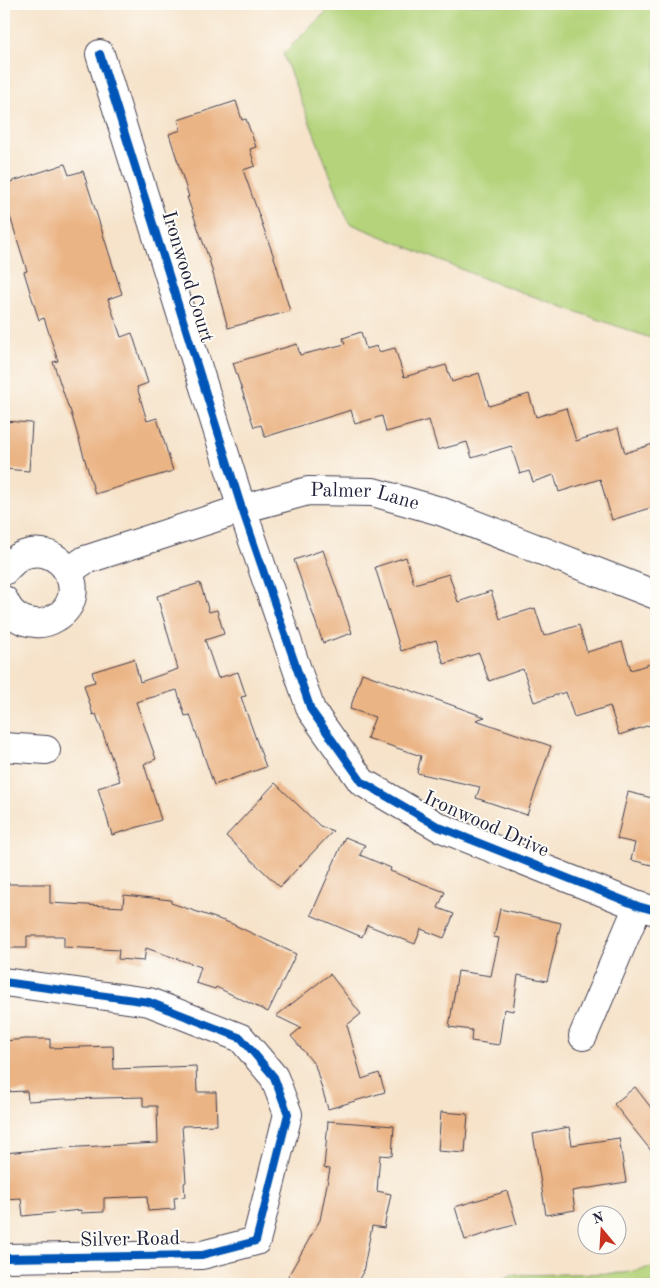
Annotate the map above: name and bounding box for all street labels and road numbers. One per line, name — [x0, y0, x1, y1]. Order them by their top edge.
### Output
street label: Ironwood Court — [157, 209, 217, 345]
street label: Palmer Lane — [310, 481, 421, 515]
street label: Ironwood Drive — [420, 788, 552, 862]
street label: Silver Road — [80, 1229, 180, 1251]

